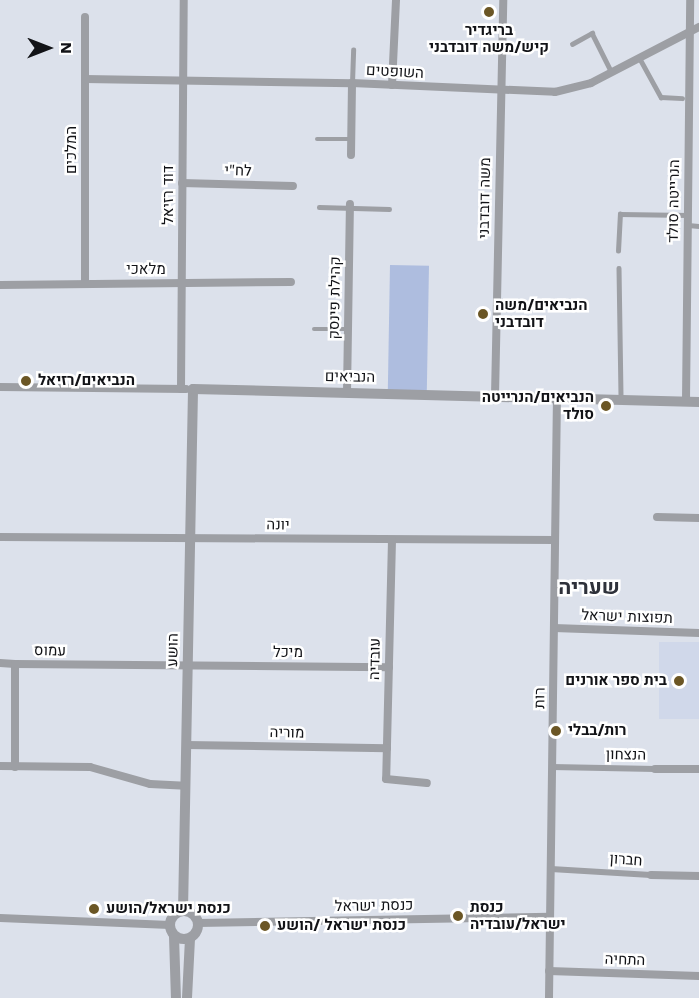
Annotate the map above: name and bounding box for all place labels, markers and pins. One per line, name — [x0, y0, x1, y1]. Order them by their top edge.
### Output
marker: בריגדיר קיש/משה דובדבני — [482, 5, 496, 19]
place label: בריגדיר קיש/משה דובדבני — [429, 21, 549, 56]
place label: הנביאים/משה דובדבני — [495, 296, 588, 331]
marker: הנביאים/משה דובדבני — [476, 307, 490, 321]
place label: הנביאים/רזיאל — [38, 372, 135, 390]
marker: הנביאים/רזיאל — [19, 374, 33, 388]
place label: הנביאים/הנרייטה סולד — [482, 388, 594, 423]
marker: הנביאים/הנרייטה סולד — [599, 399, 613, 413]
place label: בית ספר אורנים — [565, 672, 667, 690]
marker: בית ספר אורנים — [672, 674, 686, 688]
place label: רות/בבלי — [568, 722, 626, 740]
marker: רות/בבלי — [549, 724, 563, 738]
place label: כנסת ישראל/עובדיה — [470, 898, 566, 933]
place label: כנסת ישראל/הושע — [106, 900, 231, 918]
marker: כנסת ישראל/הושע — [87, 902, 101, 916]
marker: כנסת ישראל/עובדיה — [451, 909, 465, 923]
place label: כנסת ישראל /הושע — [277, 917, 406, 935]
marker: כנסת ישראל /הושע — [258, 919, 272, 933]

